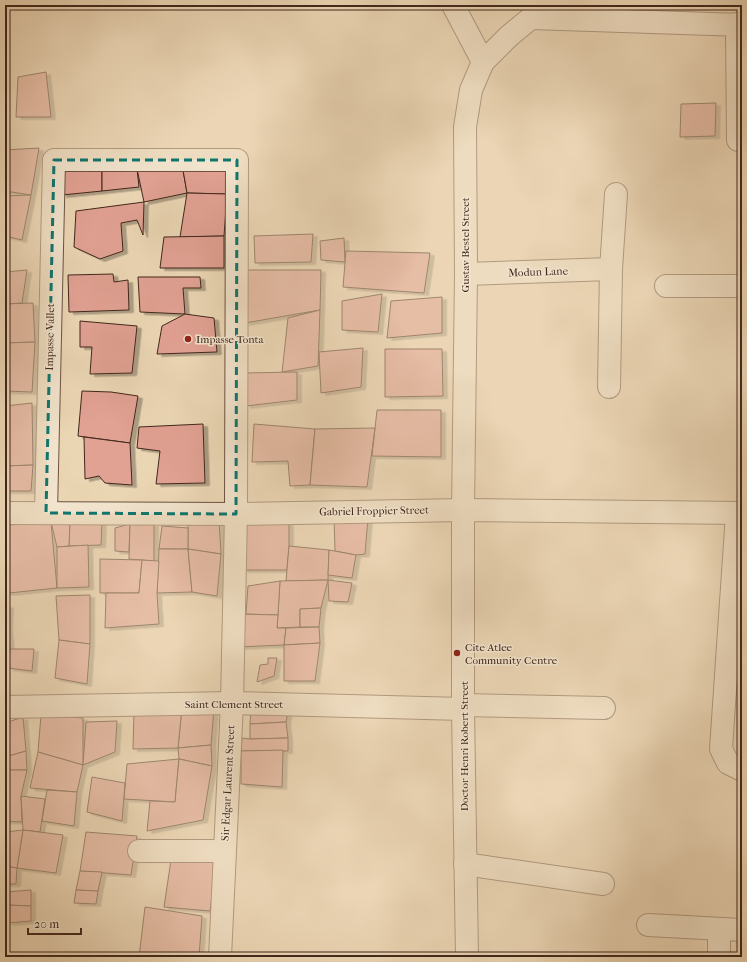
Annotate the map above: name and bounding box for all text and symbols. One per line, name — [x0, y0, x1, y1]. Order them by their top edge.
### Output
street label: Gustav Bestel Street — [459, 197, 472, 293]
street label: Modun Lane — [508, 264, 569, 280]
street label: Impasse Vallet — [43, 303, 57, 371]
place label: Impasse Tonta — [196, 333, 265, 346]
marker: Impasse Tonta — [183, 334, 193, 344]
street label: Gabriel Froppier Street — [319, 504, 429, 518]
place label: Cite Atlee Community Centre — [465, 641, 558, 667]
marker: Cite Atlee Community Centre — [452, 648, 462, 658]
street label: Doctor Henri Robert Street — [458, 681, 471, 811]
street label: Saint Clement Street — [185, 698, 283, 711]
street label: Sir Edgar Laurent Street — [218, 725, 238, 841]
scale bar — [28, 910, 81, 936]
text: 20 m — [34, 917, 59, 931]

